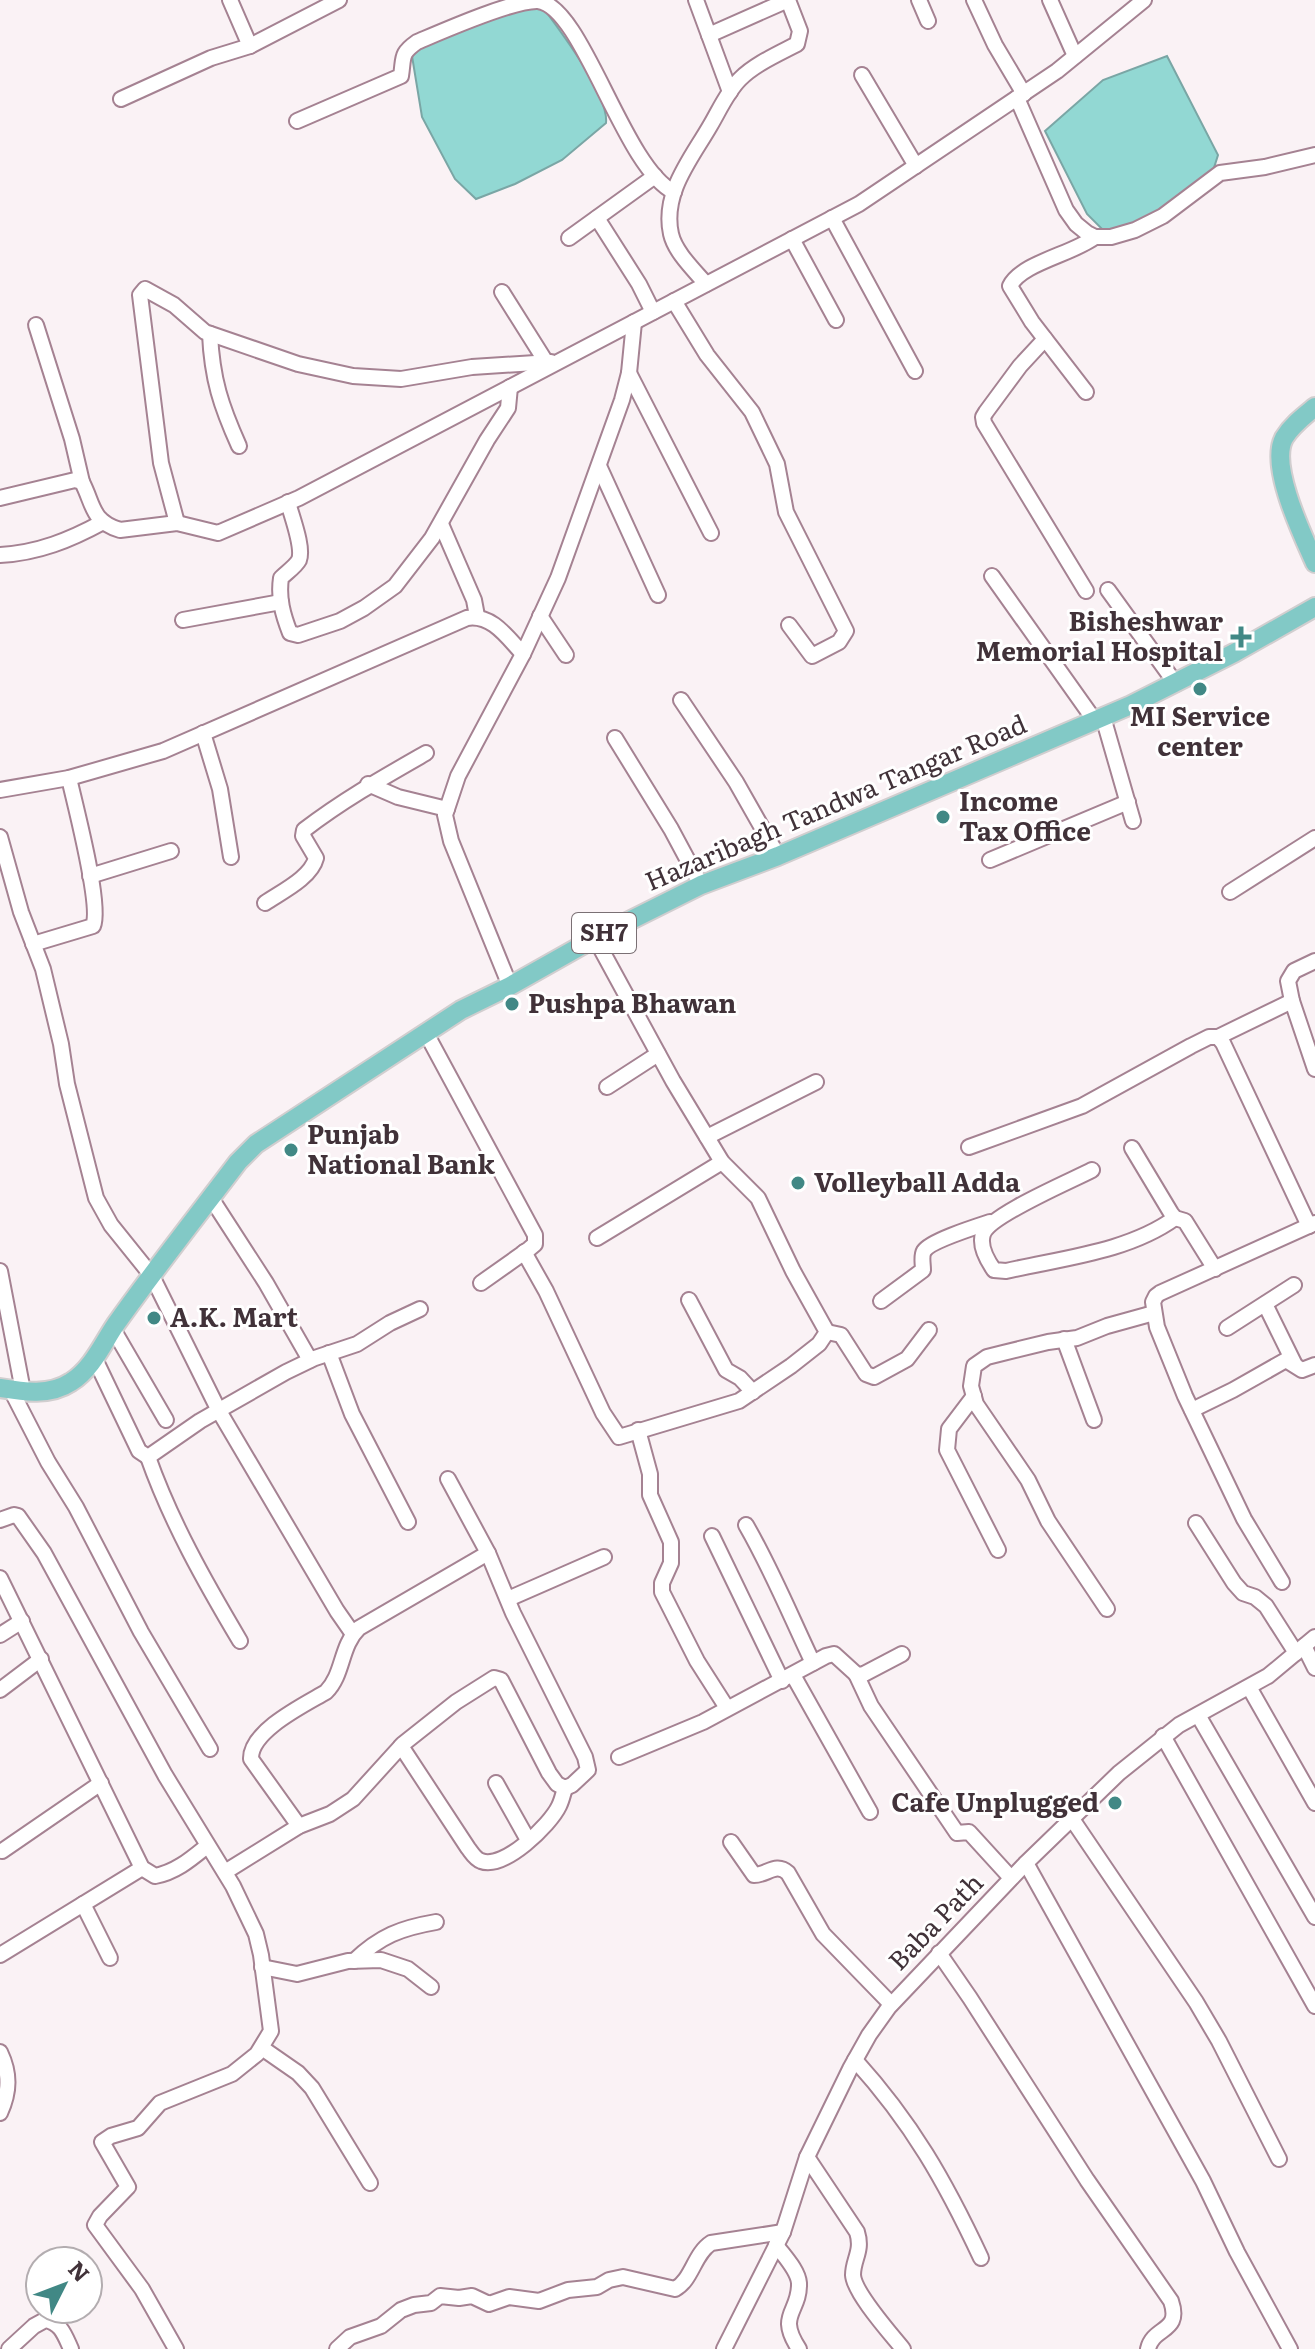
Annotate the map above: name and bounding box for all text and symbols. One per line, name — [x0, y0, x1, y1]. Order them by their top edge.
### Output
place label: Bisheshwar Memorial Hospital — [976, 600, 1223, 669]
marker: Bisheshwar Memorial Hospital — [1230, 626, 1252, 648]
marker: MI Service center — [1191, 680, 1209, 698]
place label: MI Service center — [1130, 695, 1270, 764]
street label: Hazaribagh Tandwa Tangar Road — [638, 702, 1032, 899]
place label: Income Tax Office — [959, 780, 1091, 849]
marker: Income Tax Office — [934, 808, 952, 826]
road number: SH7 — [572, 913, 636, 953]
place label: Pushpa Bhawan — [528, 982, 736, 1021]
marker: Pushpa Bhawan — [503, 995, 521, 1013]
place label: Punjab National Bank — [307, 1113, 495, 1182]
marker: Punjab National Bank — [282, 1141, 300, 1159]
place label: Volleyball Adda — [814, 1161, 1020, 1200]
marker: Volleyball Adda — [789, 1174, 807, 1192]
place label: A.K. Mart — [170, 1296, 299, 1335]
marker: A.K. Mart — [145, 1309, 163, 1327]
place label: Cafe Unplugged — [891, 1781, 1099, 1820]
marker: Cafe Unplugged — [1106, 1794, 1124, 1812]
street label: Baba Path — [878, 1863, 991, 1978]
north arrow — [24, 2245, 104, 2325]
text: N — [62, 2253, 98, 2289]

